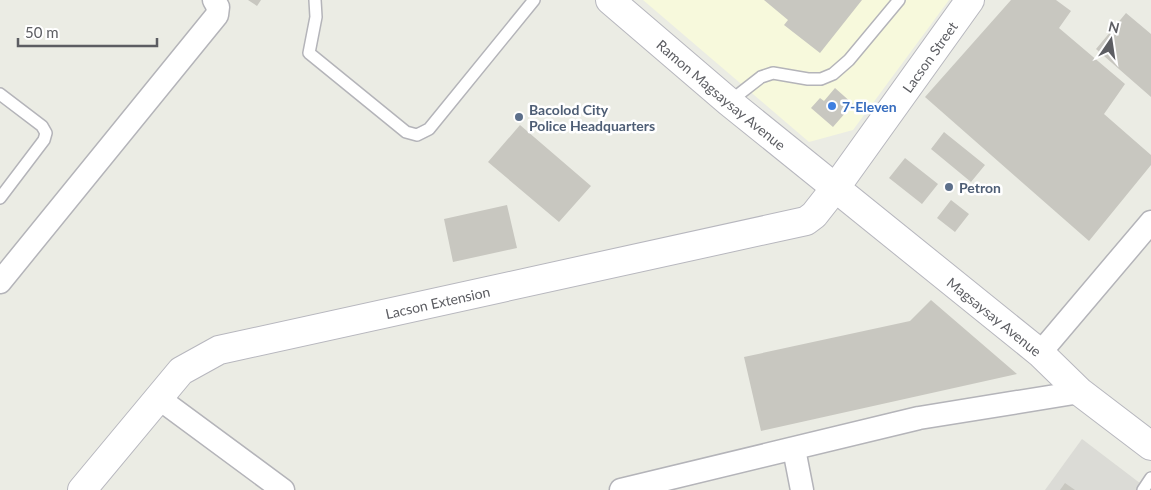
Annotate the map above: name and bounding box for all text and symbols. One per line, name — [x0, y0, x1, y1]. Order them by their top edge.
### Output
scale bar — [18, 15, 156, 47]
north arrow — [1086, 15, 1136, 65]
text: N — [1107, 17, 1121, 36]
street label: Lacson Street — [898, 18, 960, 96]
text: 50 m — [25, 23, 59, 41]
street label: Ramon Magsaysay Avenue — [654, 36, 789, 153]
place label: 7-Eleven — [842, 98, 897, 115]
marker: 7-Eleven — [826, 100, 838, 112]
place label: Bacolod City Police Headquarters — [529, 101, 655, 134]
marker: Bacolod City Police Headquarters — [513, 111, 525, 123]
place label: Petron — [959, 179, 1001, 196]
marker: Petron — [943, 181, 955, 193]
street label: Magsaysay Avenue — [944, 273, 1045, 359]
street label: Lacson Extension — [384, 282, 492, 322]

